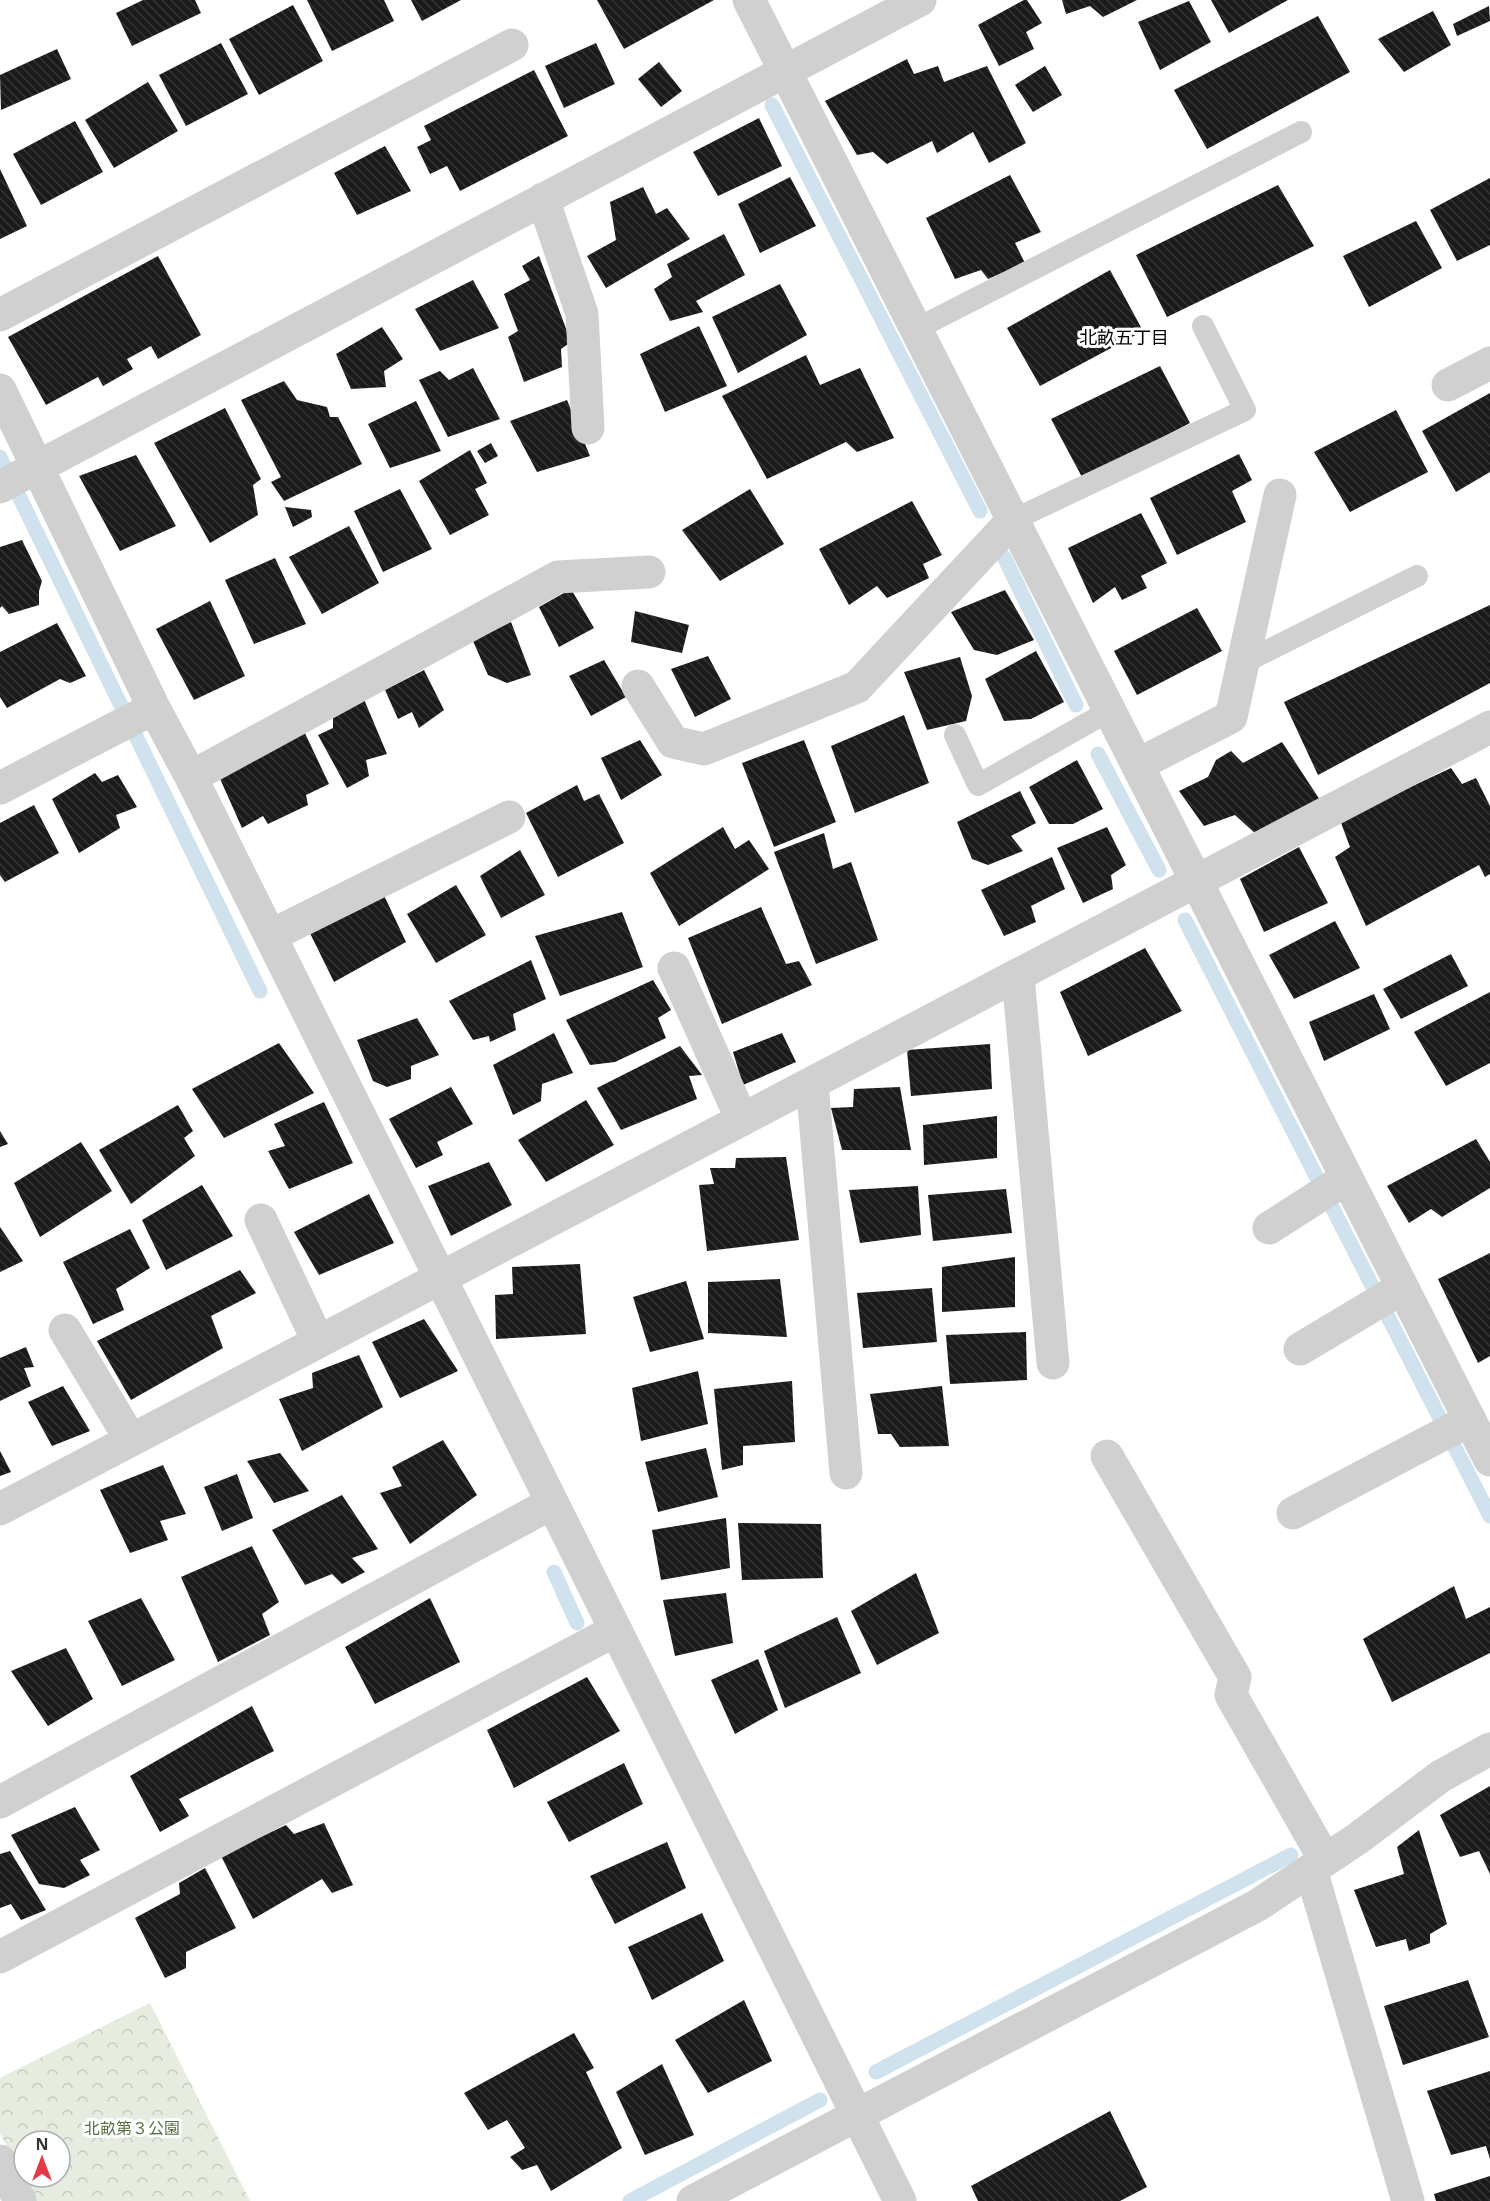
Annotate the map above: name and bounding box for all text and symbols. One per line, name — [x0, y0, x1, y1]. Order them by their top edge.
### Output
district label: 北畝五丁目 — [1079, 325, 1169, 349]
park label: 北畝第３公園 — [84, 2117, 180, 2139]
north arrow — [12, 2129, 72, 2189]
text: N — [35, 2133, 49, 2155]

